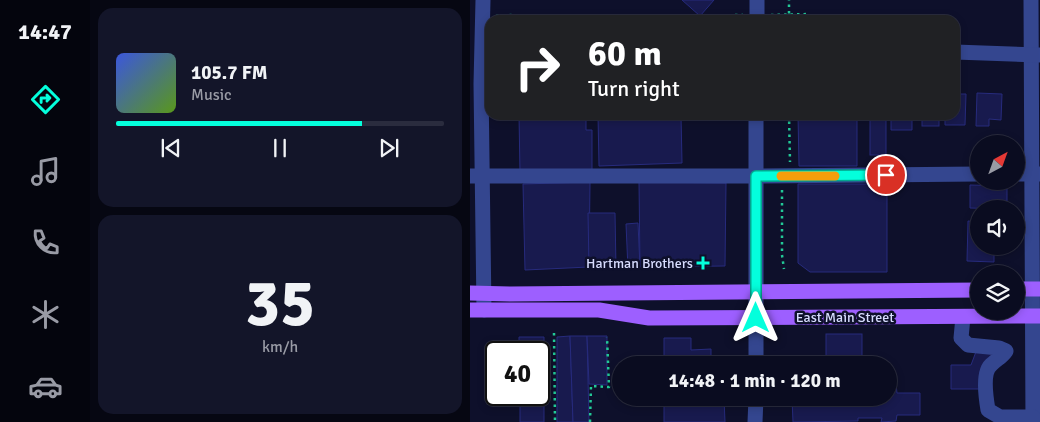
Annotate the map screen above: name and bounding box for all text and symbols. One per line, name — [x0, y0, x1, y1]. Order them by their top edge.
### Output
text: 14:47 — [18, 18, 72, 45]
text: 60 m — [588, 32, 662, 75]
icon: right — [505, 35, 570, 100]
text: 105.7 FM — [191, 61, 268, 85]
text: Turn right — [588, 75, 680, 102]
icon: directions — [28, 82, 63, 117]
text: Music — [191, 85, 232, 105]
icon: previous — [157, 134, 185, 162]
icon: pause — [266, 134, 294, 162]
icon: next — [375, 134, 403, 162]
north arrow — [970, 135, 1025, 190]
map controls — [970, 135, 1025, 320]
icon: music — [28, 154, 63, 189]
pin — [865, 154, 907, 196]
icon: arrive — [872, 161, 900, 189]
button: sound — [970, 200, 1025, 255]
icon: phone — [28, 225, 63, 260]
place label: Hartman Brothers — [586, 255, 693, 272]
marker: Hartman Brothers — [697, 257, 709, 269]
text: 35 — [245, 264, 315, 344]
button: layers — [970, 265, 1025, 320]
position arrow — [729, 291, 781, 343]
icon: climate — [28, 297, 63, 332]
street label: East Main Street — [796, 309, 894, 326]
text: km/h — [262, 337, 298, 357]
speed limit sign: 40 — [485, 341, 550, 406]
icon: car — [28, 369, 63, 404]
text: 14:48 · 1 min · 120 m — [668, 369, 841, 393]

